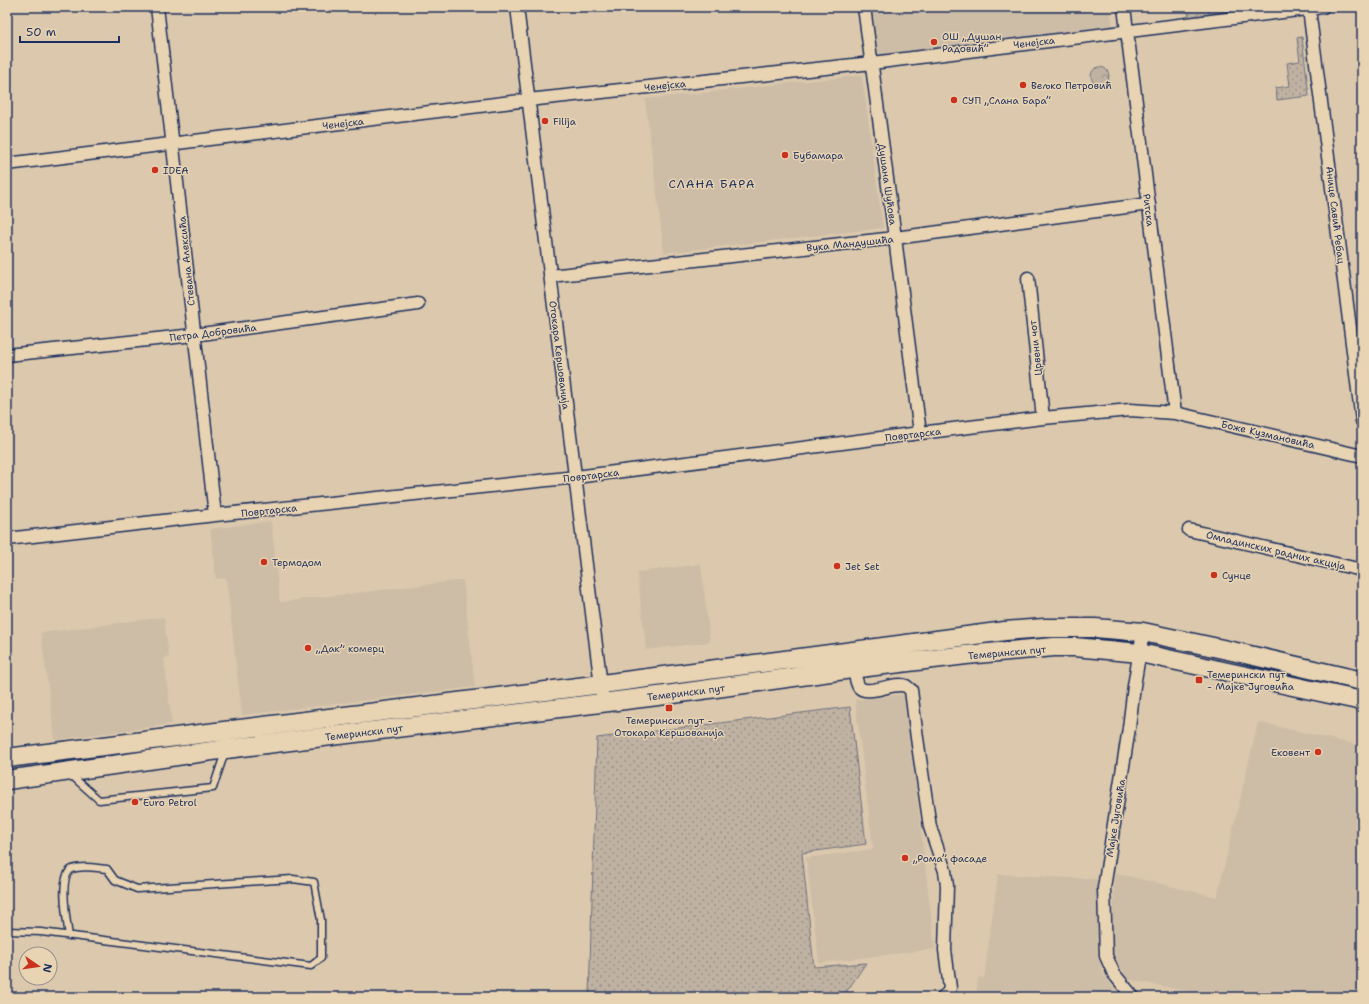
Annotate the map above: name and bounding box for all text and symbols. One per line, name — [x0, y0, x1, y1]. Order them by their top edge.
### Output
scale bar — [20, 18, 119, 44]
text: 50 m — [26, 24, 56, 40]
place label: ОШ „Душан Радовић” — [942, 30, 1001, 55]
street label: Ченејска — [1012, 33, 1056, 52]
marker: ОШ „Душан Радовић” — [929, 37, 939, 47]
street label: Ченејска — [644, 77, 687, 94]
place label: Вељко Петровић — [1031, 79, 1112, 92]
marker: Вељко Петровић — [1018, 80, 1028, 90]
place label: СУП „Слана Бара” — [962, 94, 1051, 107]
marker: СУП „Слана Бара” — [949, 95, 959, 105]
street label: Ченејска — [321, 114, 365, 133]
place label: Filija — [553, 115, 577, 128]
marker: Filija — [540, 116, 550, 126]
street label: Душана Шућова — [875, 142, 900, 227]
place label: Бубамара — [793, 149, 844, 162]
marker: Бубамара — [780, 150, 790, 160]
place label: IDEA — [163, 164, 188, 177]
marker: IDEA — [150, 165, 160, 175]
street label: Анице Савић Ребац — [1323, 166, 1348, 265]
district label: СЛАНА БАРА — [669, 176, 755, 192]
street label: Ритска — [1140, 193, 1157, 228]
street label: Стевана Алексића — [175, 215, 198, 306]
street label: Вука Мандушића — [806, 232, 895, 255]
street label: Отокара Кершованија — [546, 300, 573, 411]
street label: Црвени чот — [1026, 319, 1045, 376]
street label: Петра Добровића — [169, 321, 258, 344]
street label: Боже Кузмановића — [1220, 417, 1317, 452]
street label: Повртарска — [884, 425, 943, 444]
street label: Повртарска — [562, 466, 621, 485]
street label: Повртарска — [240, 501, 298, 520]
street label: Омладинских радних акција — [1205, 528, 1348, 573]
place label: Термодом — [272, 556, 322, 569]
marker: Термодом — [259, 557, 269, 567]
place label: Jet Set — [845, 560, 880, 573]
marker: Jet Set — [832, 561, 842, 571]
place label: Сунце — [1222, 569, 1252, 582]
marker: Сунце — [1209, 570, 1219, 580]
place label: „Дак” комерц — [315, 642, 384, 655]
marker: „Дак” комерц — [303, 643, 313, 653]
street label: Темерински пут — [967, 643, 1048, 662]
place label: Темерински пут - Мајке Југовића — [1207, 668, 1295, 693]
marker: Темерински пут - Мајке Југовића — [1194, 675, 1204, 685]
street label: Темерински пут — [646, 681, 727, 704]
marker: Темерински пут - Отокара Кершованија — [664, 703, 674, 713]
place label: Темерински пут - Отокара Кершованија — [614, 714, 725, 739]
street label: Темерински пут — [324, 721, 405, 744]
place label: Ековент — [1271, 746, 1311, 759]
marker: Ековент — [1313, 747, 1323, 757]
street label: Мајке Југовића — [1103, 777, 1128, 858]
place label: Euro Petrol — [143, 796, 197, 809]
marker: Euro Petrol — [130, 797, 140, 807]
place label: „Рома” фасаде — [912, 852, 988, 865]
marker: „Рома” фасаде — [900, 853, 910, 863]
north arrow — [18, 946, 58, 986]
text: N — [39, 962, 56, 974]

